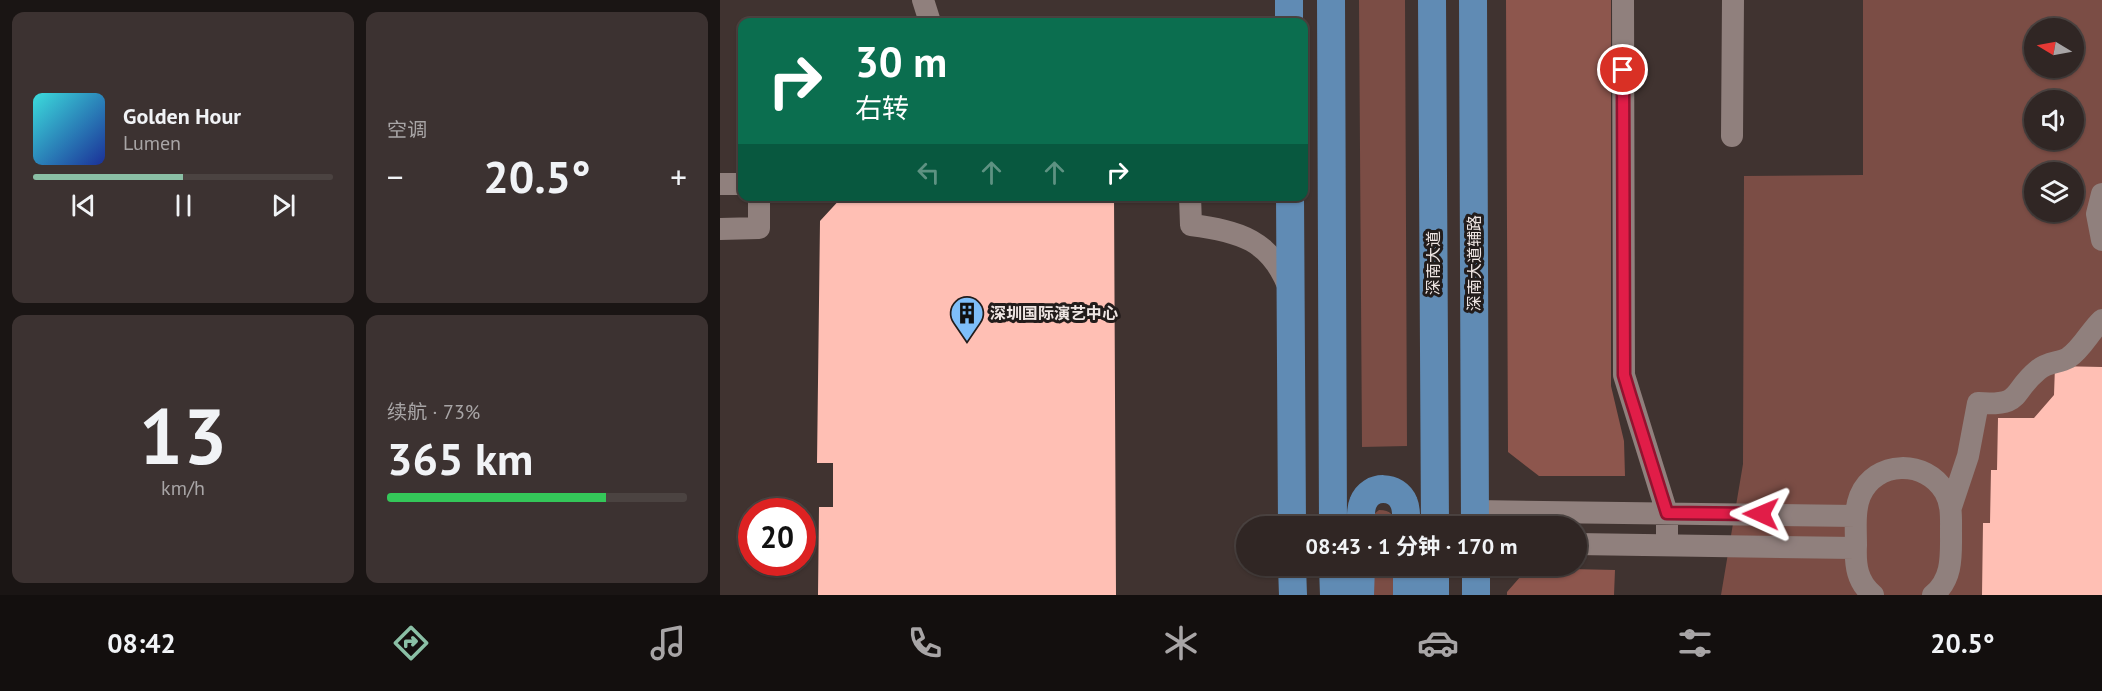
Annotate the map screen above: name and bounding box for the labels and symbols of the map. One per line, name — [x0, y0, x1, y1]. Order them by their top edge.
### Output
north arrow — [2024, 18, 2084, 78]
pin — [1597, 44, 1648, 95]
street label: 深南大道辅路 — [1464, 215, 1484, 311]
street label: 深南大道 — [1423, 231, 1443, 295]
building icon: 深圳国际演艺中心 — [949, 295, 985, 342]
place label: 深圳国际演艺中心 — [990, 303, 1118, 323]
position arrow — [1729, 482, 1793, 546]
speed limit sign: 20 — [738, 498, 816, 576]

